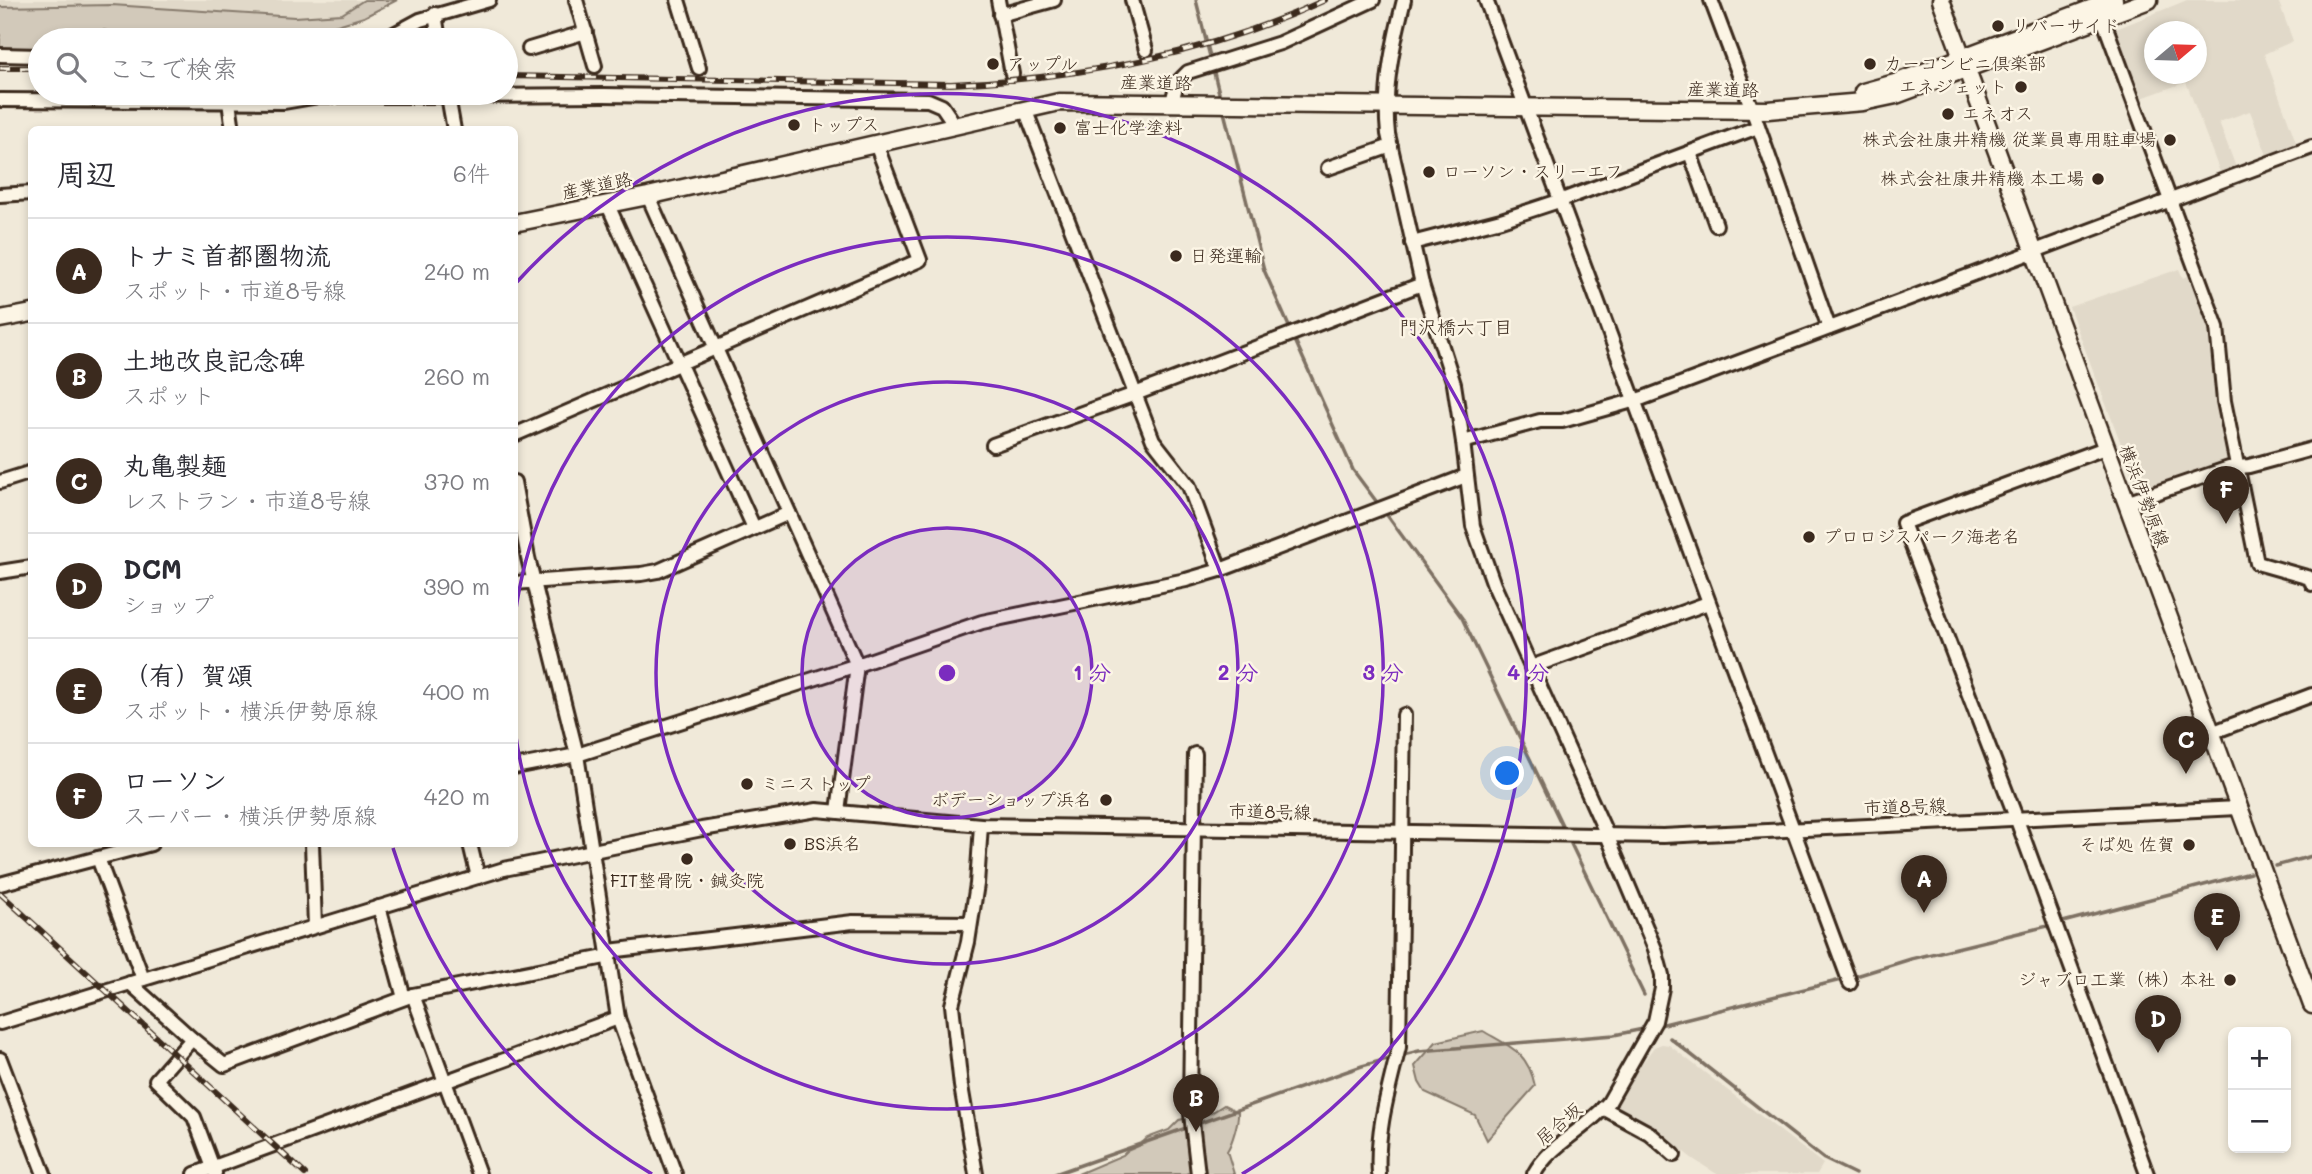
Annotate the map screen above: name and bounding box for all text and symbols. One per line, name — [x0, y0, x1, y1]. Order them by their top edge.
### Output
place label: リバーサイド — [2012, 13, 2120, 37]
marker: リバーサイド — [1990, 18, 2006, 34]
north arrow — [2144, 21, 2207, 84]
search box — [28, 28, 518, 105]
icon: search — [52, 48, 90, 86]
text: ここで検索 — [108, 51, 238, 85]
place label: アップル — [1007, 51, 1078, 75]
place label: カーコンビニ倶楽部 — [1884, 51, 2046, 75]
marker: アップル — [985, 56, 1001, 72]
marker: カーコンビニ倶楽部 — [1862, 56, 1878, 72]
street label: 産業道路 — [1120, 69, 1192, 95]
place label: エネジェット — [1899, 74, 2007, 98]
street label: 産業道路 — [1687, 76, 1759, 102]
marker: エネジェット — [2013, 79, 2029, 95]
place label: エネオス — [1962, 101, 2033, 125]
marker: エネオス — [1940, 106, 1956, 122]
place label: トップス — [808, 112, 879, 136]
place label: 富士化学塗料 — [1074, 115, 1183, 139]
marker: トップス — [786, 117, 802, 133]
marker: 富士化学塗料 — [1052, 120, 1068, 136]
place label: 株式会社康井精機 従業員専用駐車場 — [1862, 127, 2156, 151]
marker: 株式会社康井精機 従業員専用駐車場 — [2162, 132, 2178, 148]
text: 周辺 — [56, 153, 116, 193]
text: 6件 — [453, 158, 490, 188]
place label: ローソン・スリーエフ — [1443, 159, 1623, 183]
marker: ローソン・スリーエフ — [1421, 164, 1437, 180]
street label: 産業道路 — [559, 166, 635, 204]
place label: 株式会社康井精機 本工場 — [1880, 166, 2084, 190]
marker: 株式会社康井精機 本工場 — [2090, 171, 2106, 187]
text: トナミ首都圏物流 — [123, 238, 331, 272]
place label: 日発運輸 — [1190, 243, 1262, 267]
marker: 日発運輸 — [1168, 248, 1184, 264]
text: A — [71, 256, 87, 286]
text: 240 m — [424, 256, 490, 286]
text: スポット · 市道8号線 — [123, 275, 346, 305]
district label: 門沢橋六丁目 — [1399, 314, 1513, 339]
text: 土地改良記念碑 — [123, 343, 305, 377]
text: B — [71, 361, 87, 391]
text: 260 m — [423, 361, 490, 391]
text: スポット — [123, 380, 215, 410]
street label: 横浜伊勢原線 — [2114, 441, 2175, 550]
text: 丸亀製麺 — [123, 448, 227, 482]
text: C — [70, 466, 88, 496]
text: 370 m — [424, 466, 490, 496]
pin: F — [2203, 466, 2249, 524]
text: レストラン · 市道8号線 — [123, 485, 371, 515]
place label: プロロジスパーク海老名 — [1823, 524, 2020, 548]
marker: プロロジスパーク海老名 — [1801, 529, 1817, 545]
text: DCM — [123, 552, 182, 586]
text: D — [71, 571, 87, 601]
text: 390 m — [423, 571, 490, 601]
text: ショップ — [123, 589, 214, 619]
text: （有）賀頌 — [123, 658, 253, 692]
text: 1 分 — [1073, 658, 1111, 685]
text: 2 分 — [1218, 658, 1258, 685]
text: 3 分 — [1362, 658, 1404, 685]
text: 4 分 — [1507, 658, 1549, 685]
centre of rings — [935, 661, 959, 685]
text: E — [72, 676, 86, 706]
text: 400 m — [422, 676, 490, 706]
text: スポット · 横浜伊勢原線 — [123, 695, 378, 725]
pin: C — [2163, 716, 2209, 774]
your location — [1490, 756, 1524, 790]
text: ローソン — [123, 763, 227, 797]
place label: ミニストップ — [761, 771, 871, 795]
marker: ミニストップ — [739, 776, 755, 792]
text: F — [72, 781, 86, 811]
text: 420 m — [424, 781, 490, 811]
place label: ボデーショップ浜名 — [931, 787, 1092, 811]
marker: ボデーショップ浜名 — [1098, 792, 1114, 808]
street label: 市道8号線 — [1863, 793, 1947, 819]
street label: 市道8号線 — [1228, 798, 1312, 824]
text: スーパー · 横浜伊勢原線 — [123, 800, 377, 830]
place label: BS浜名 — [804, 831, 861, 855]
place label: そば処 佐賀 — [2079, 832, 2175, 856]
marker: BS浜名 — [782, 836, 798, 852]
marker: そば処 佐賀 — [2181, 837, 2197, 853]
marker: FIT整骨院・鍼灸院 — [679, 851, 695, 867]
pin: A — [1901, 855, 1947, 913]
place label: FIT整骨院・鍼灸院 — [610, 868, 764, 892]
pin: E — [2194, 893, 2240, 951]
place label: ジャブロ工業（株）本社 — [2018, 967, 2216, 991]
marker: ジャブロ工業（株）本社 — [2222, 972, 2238, 988]
pin: D — [2135, 995, 2181, 1053]
map controls — [2228, 1027, 2291, 1153]
button: + — [2228, 1027, 2291, 1090]
pin: B — [1173, 1074, 1219, 1132]
button: − — [2228, 1090, 2291, 1153]
street label: 居合坂 — [1530, 1096, 1587, 1150]

